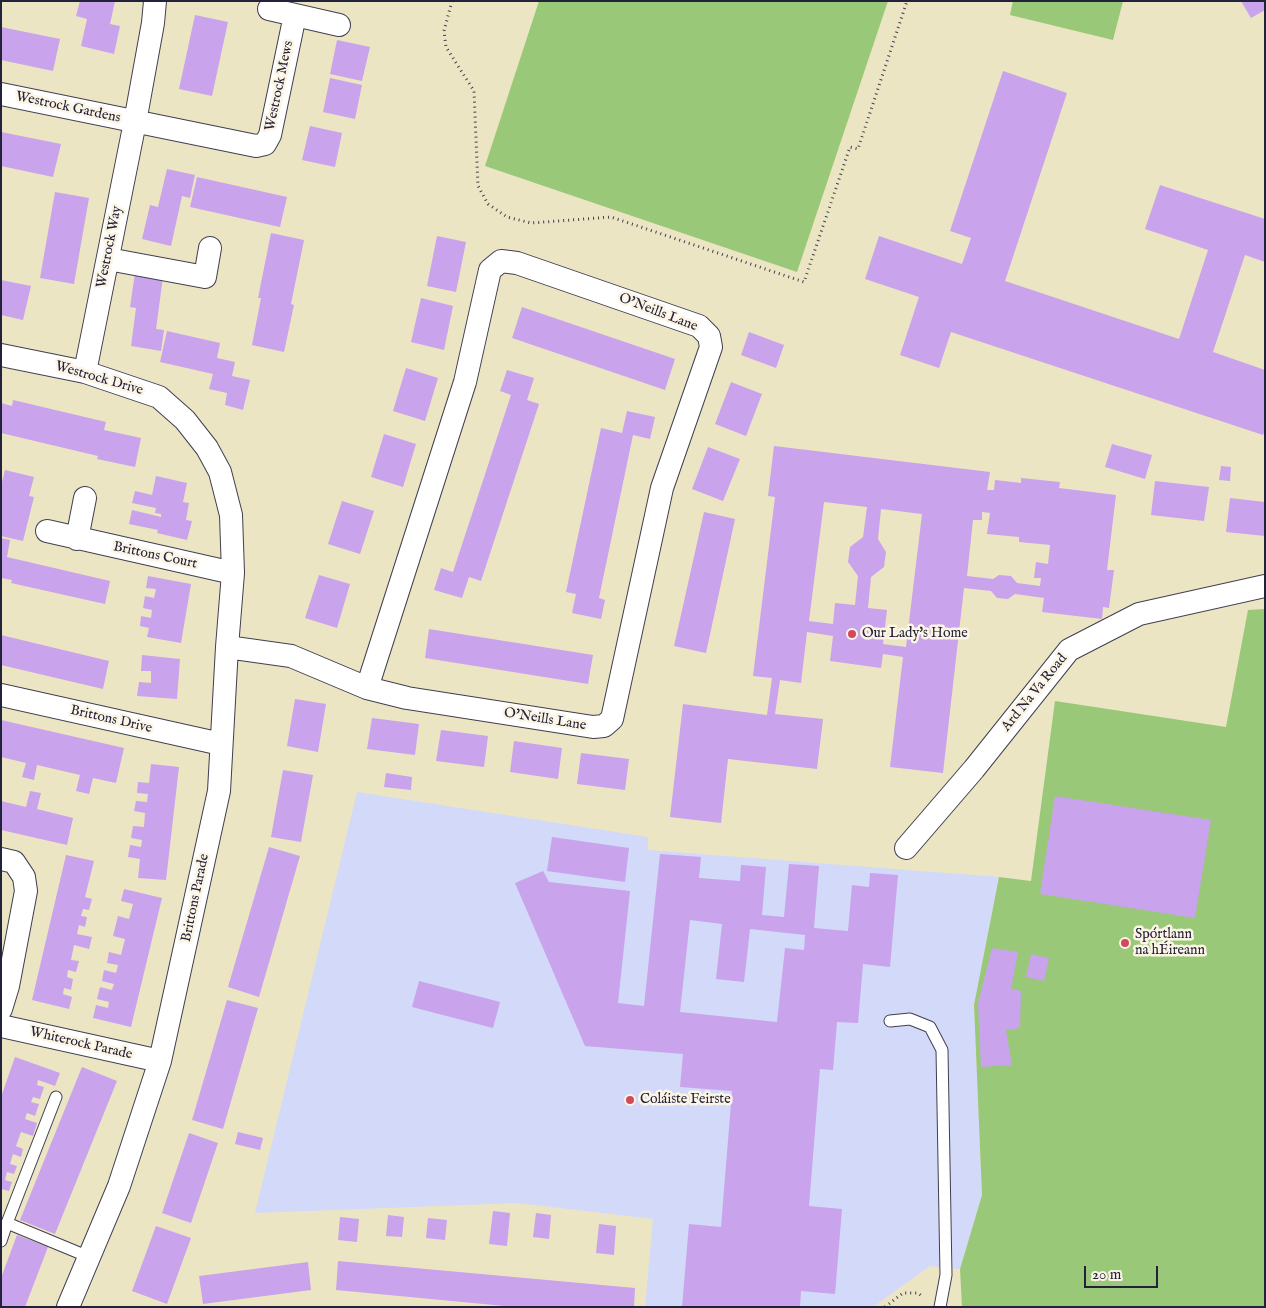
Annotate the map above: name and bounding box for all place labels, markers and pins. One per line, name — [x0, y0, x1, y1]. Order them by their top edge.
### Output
place label: Our Lady's Home — [862, 626, 968, 642]
marker: Our Lady's Home — [846, 628, 858, 640]
place label: Spórtlann na hÉireann — [1135, 927, 1205, 960]
marker: Spórtlann na hÉireann — [1119, 937, 1131, 949]
place label: Coláiste Feirste — [640, 1092, 731, 1108]
marker: Coláiste Feirste — [624, 1094, 636, 1106]

